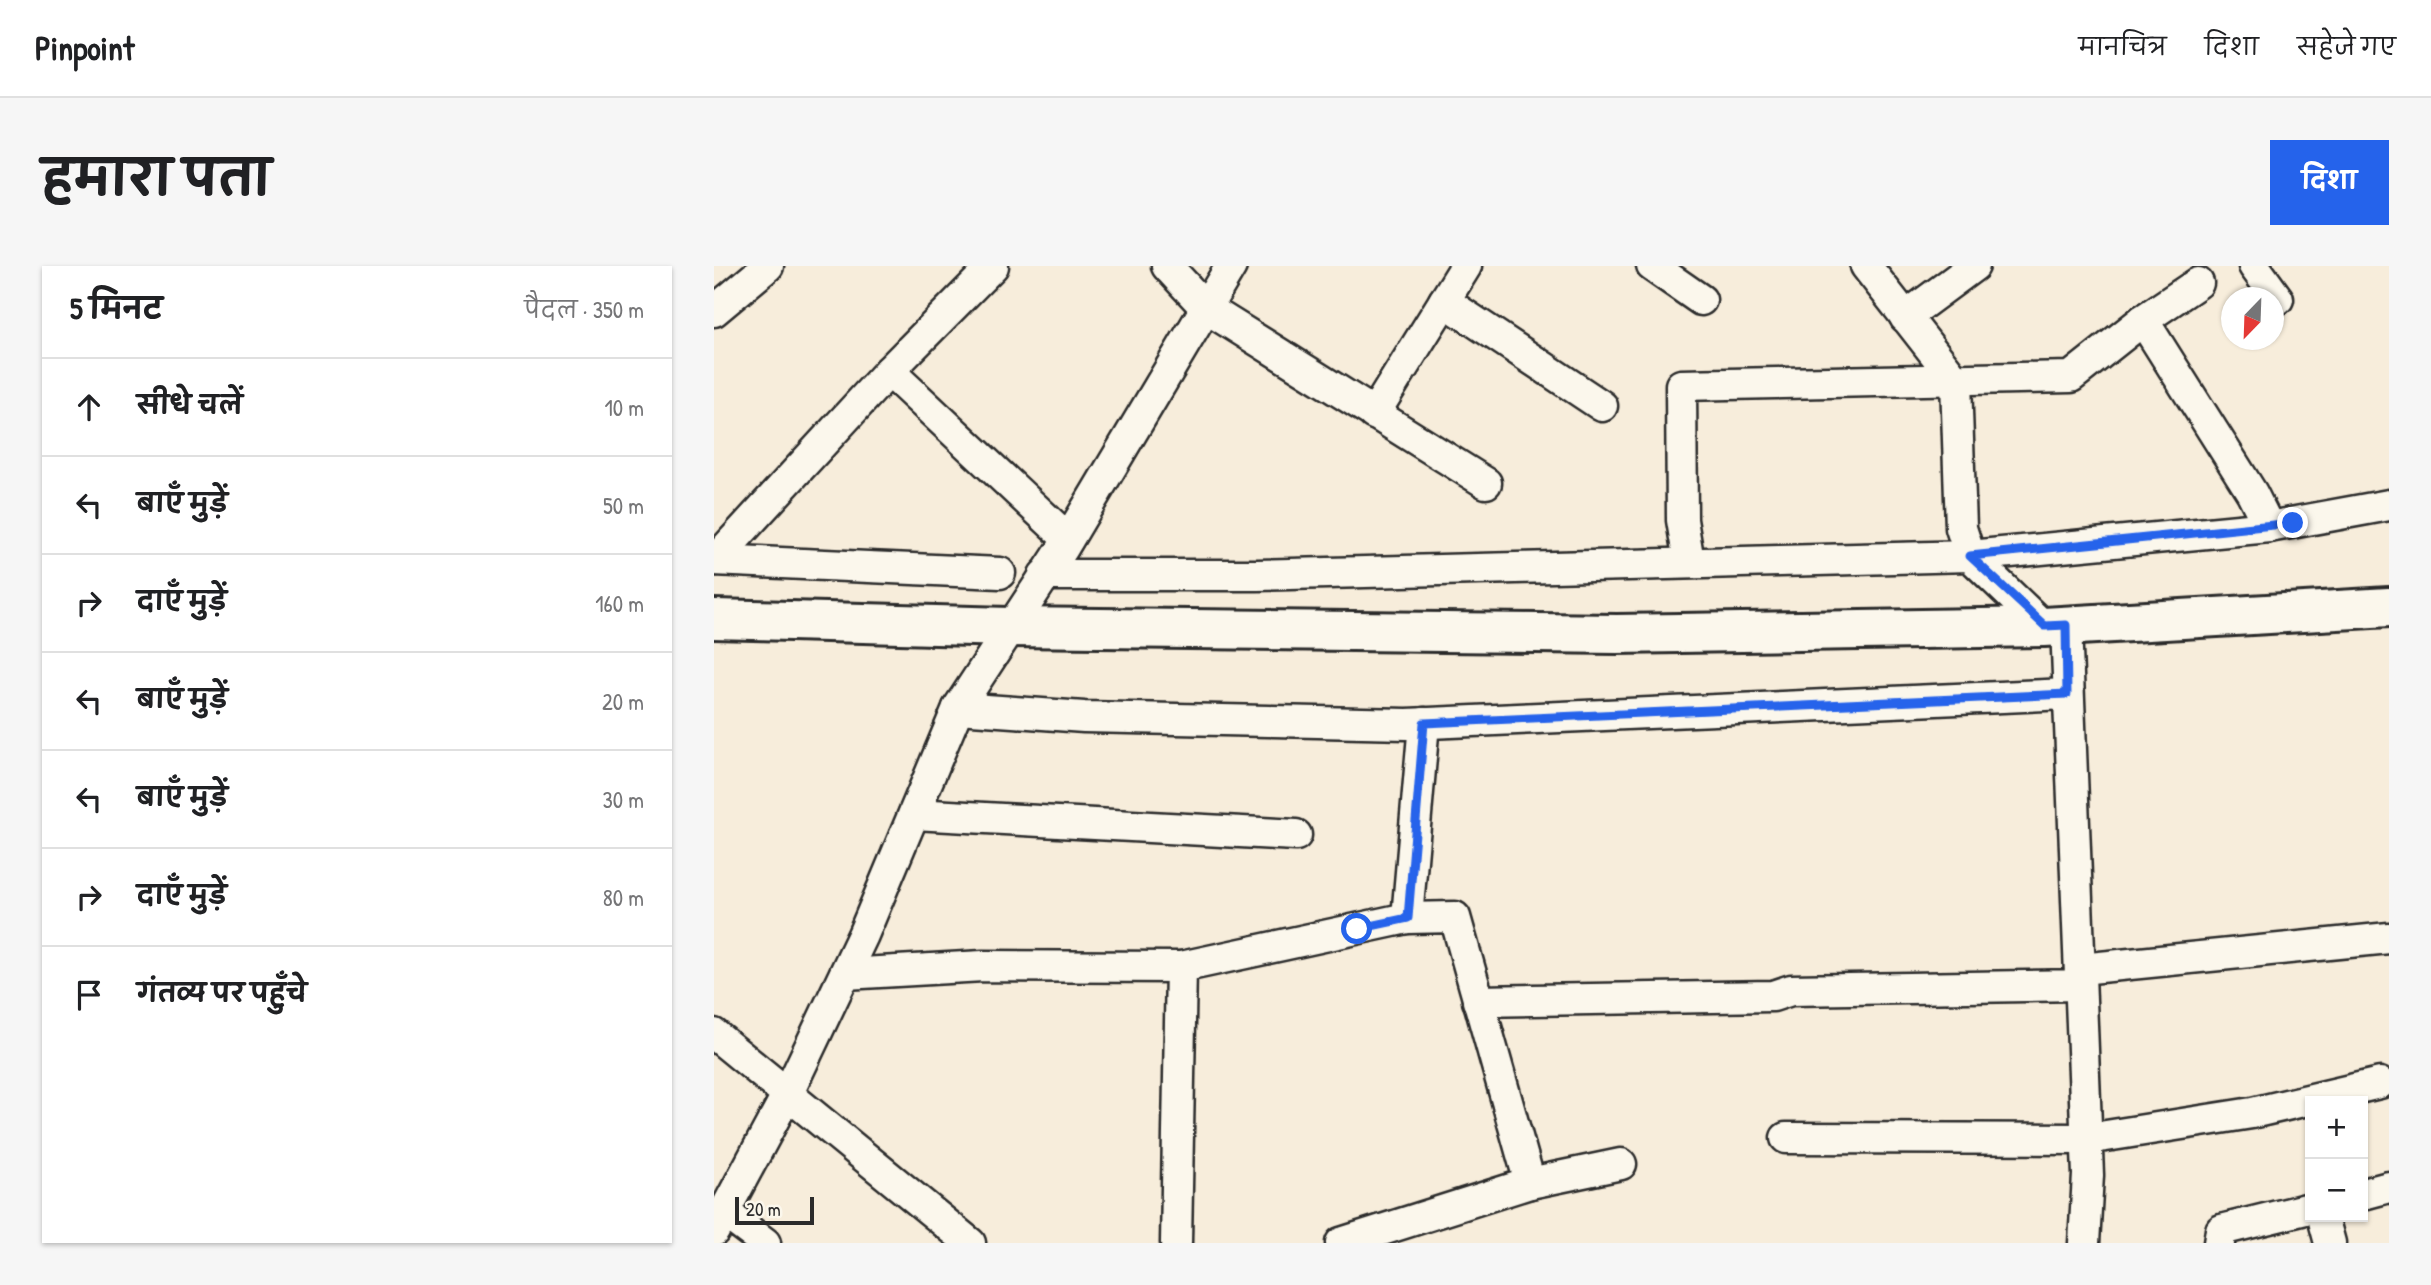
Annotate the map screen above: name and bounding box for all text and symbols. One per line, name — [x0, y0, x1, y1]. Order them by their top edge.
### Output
text: Pinpoint — [35, 26, 134, 70]
text: मानचित्र — [2078, 30, 2167, 62]
text: दिशा — [2205, 30, 2259, 62]
text: सहेजे गए — [2297, 30, 2396, 62]
button: दिशा — [2270, 140, 2389, 225]
text: हमारा पता — [42, 144, 271, 210]
north arrow — [2221, 287, 2284, 350]
text: 5 मिनट — [70, 288, 162, 328]
text: पैदल · 350 m — [524, 294, 644, 325]
text: सीधे चलें — [137, 387, 243, 422]
icon: ahead — [70, 388, 108, 426]
text: 10 m — [604, 392, 644, 423]
text: बाएँ मुड़ें — [137, 485, 228, 520]
icon: left — [70, 486, 108, 524]
text: 50 m — [603, 490, 644, 521]
route end — [2277, 507, 2308, 538]
text: दाएँ मुड़ें — [137, 583, 227, 618]
icon: right — [70, 584, 108, 622]
text: 160 m — [595, 588, 644, 619]
text: बाएँ मुड़ें — [137, 681, 228, 716]
icon: left — [70, 682, 108, 720]
text: 20 m — [602, 686, 644, 717]
text: बाएँ मुड़ें — [137, 779, 228, 814]
icon: left — [70, 780, 108, 818]
text: 30 m — [602, 784, 644, 815]
text: दाएँ मुड़ें — [137, 877, 227, 912]
icon: right — [70, 878, 108, 916]
text: 80 m — [603, 882, 644, 913]
route start — [1341, 913, 1372, 944]
text: गंतव्य पर पहुँचे — [137, 975, 307, 1010]
icon: arrive — [70, 976, 108, 1014]
map controls — [2305, 1096, 2368, 1222]
button: + — [2305, 1096, 2368, 1159]
button: − — [2305, 1159, 2368, 1222]
scale bar — [735, 1194, 814, 1226]
text: 20 m — [746, 1196, 781, 1222]

